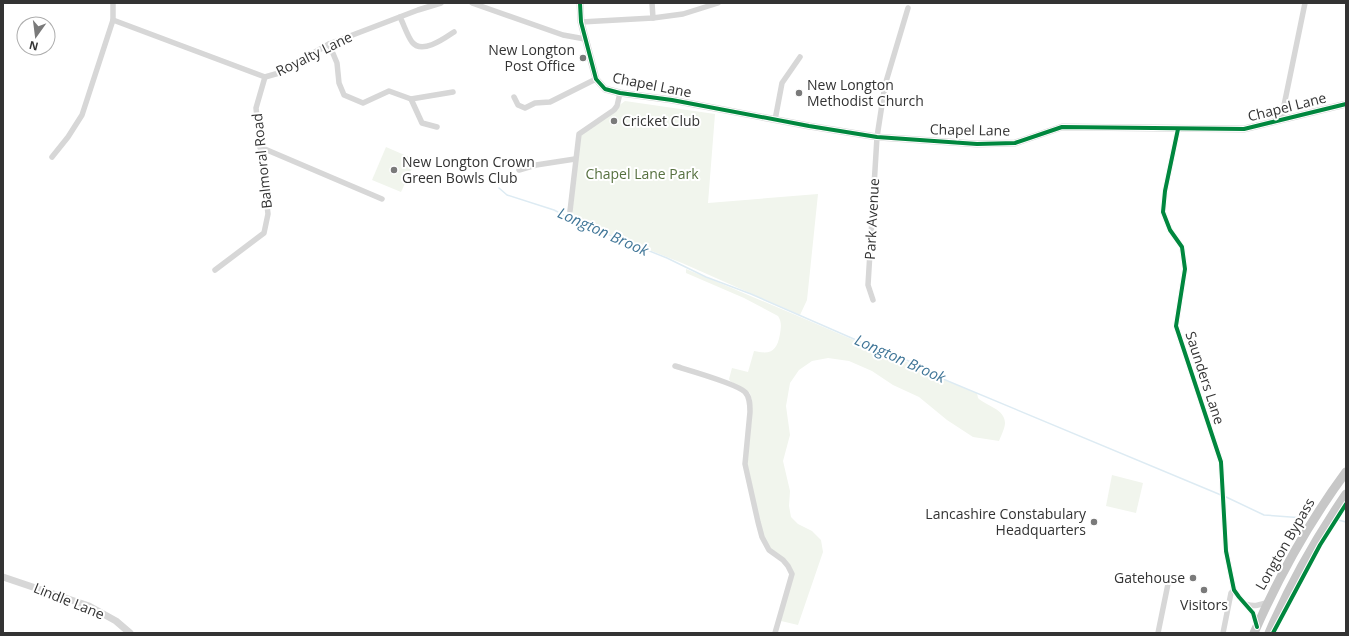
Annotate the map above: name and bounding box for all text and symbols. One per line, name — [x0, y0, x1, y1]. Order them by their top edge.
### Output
north arrow — [16, 16, 56, 56]
street label: Royalty Lane — [273, 27, 355, 80]
text: N — [27, 38, 40, 55]
place label: New Longton Post Office — [488, 40, 575, 75]
marker: New Longton Post Office — [578, 53, 588, 63]
street label: Chapel Lane — [611, 68, 693, 102]
place label: New Longton Methodist Church — [807, 75, 924, 110]
marker: New Longton Methodist Church — [794, 88, 804, 98]
street label: Chapel Lane — [1246, 88, 1328, 125]
place label: Cricket Club — [622, 111, 700, 130]
street label: Balmoral Road — [247, 112, 276, 210]
marker: Cricket Club — [609, 116, 619, 126]
street label: Chapel Lane — [930, 119, 1010, 140]
place label: New Longton Crown Green Bowls Club — [402, 152, 535, 187]
park label: Chapel Lane Park — [585, 164, 699, 183]
marker: New Longton Crown Green Bowls Club — [389, 165, 399, 175]
street label: Park Avenue — [860, 178, 883, 260]
water label: Longton Brook — [555, 202, 652, 260]
water label: Longton Brook — [852, 329, 949, 387]
street label: Saunders Lane — [1182, 329, 1229, 427]
street label: Longton Bypass — [1251, 494, 1319, 593]
place label: Lancashire Constabulary Headquarters — [925, 504, 1087, 539]
marker: Lancashire Constabulary Headquarters — [1089, 517, 1099, 527]
place label: Gatehouse — [1114, 568, 1185, 587]
marker: Gatehouse — [1188, 573, 1198, 583]
street label: Lindle Lane — [31, 578, 107, 623]
marker: Visitors — [1199, 585, 1209, 595]
place label: Visitors — [1180, 595, 1228, 614]

